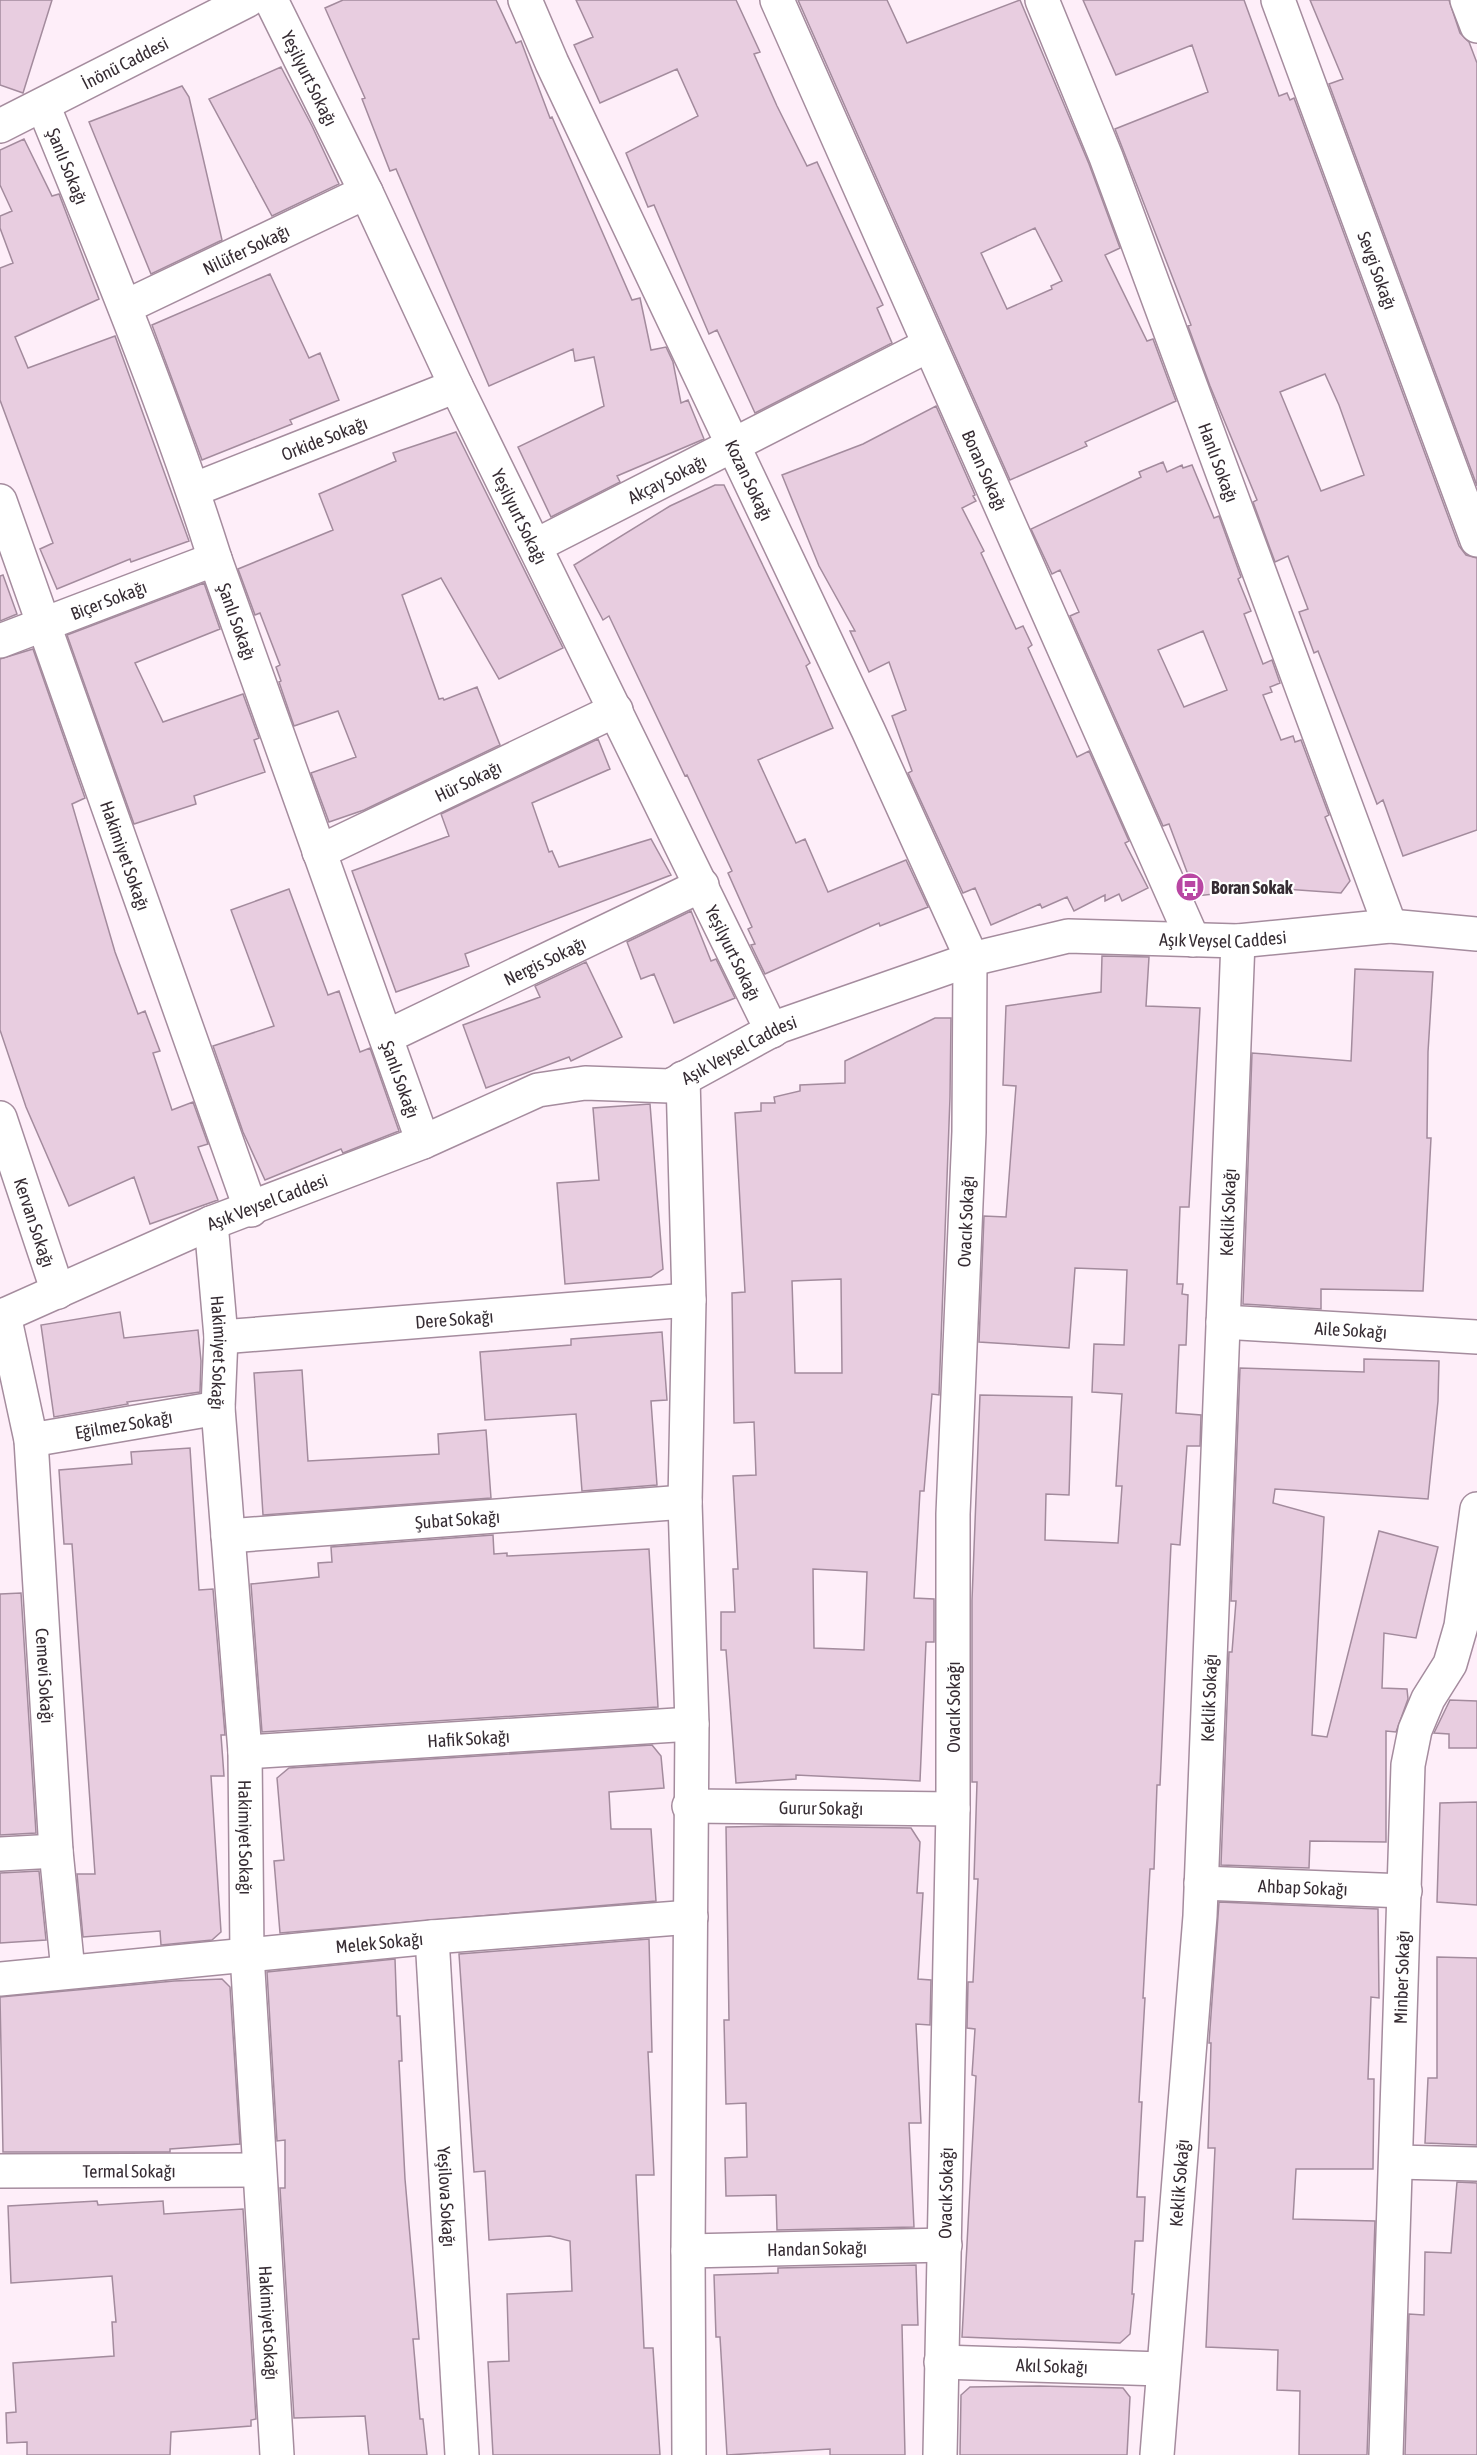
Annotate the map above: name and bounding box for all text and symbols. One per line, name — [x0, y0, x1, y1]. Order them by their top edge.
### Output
street label: Yeşilyurt Sokağı — [277, 27, 342, 129]
street label: İnönü Caddesi — [78, 32, 171, 93]
street label: Şanlı Sokağı — [43, 125, 93, 207]
street label: Nilüfer Sokağı — [199, 220, 293, 279]
street label: Sevgi Sokağı — [1354, 228, 1402, 312]
street label: Orkide Sokağı — [278, 412, 370, 465]
street label: Hanlı Sokağı — [1194, 420, 1243, 505]
street label: Boran Sokağı — [958, 427, 1012, 513]
street label: Kozan Sokağı — [721, 436, 778, 524]
street label: Akçay Sokağı — [624, 450, 710, 508]
street label: Yeşilyurt Sokağı — [488, 465, 552, 567]
street label: Biçer Sokağı — [67, 576, 149, 624]
street label: Şanlı Sokağı — [214, 580, 261, 663]
street label: Hür Sokağı — [431, 756, 504, 806]
street label: Hakimiyet Sokağı — [96, 798, 155, 913]
bus stop icon: Boran Sokak — [1174, 871, 1206, 903]
place label: Boran Sokak — [1211, 877, 1294, 898]
street label: Yeşilyurt Sokağı — [701, 902, 766, 1004]
street label: Aşık Veysel Caddesi — [1159, 926, 1287, 952]
street label: Nergis Sokağı — [500, 932, 589, 989]
street label: Aşık Veysel Caddesi — [678, 1011, 799, 1088]
street label: Şanlı Sokağı — [377, 1038, 424, 1121]
street label: Keklik Sokağı — [1215, 1168, 1240, 1257]
street label: Aşık Veysel Caddesi — [204, 1169, 330, 1234]
street label: Kervan Sokağı — [10, 1175, 59, 1270]
street label: Ovacık Sokağı — [953, 1175, 978, 1268]
street label: Hakimiyet Sokağı — [207, 1294, 232, 1410]
street label: Dere Sokağı — [414, 1305, 494, 1332]
street label: Aile Sokağı — [1314, 1317, 1388, 1342]
street label: Eğilmez Sokağı — [73, 1405, 174, 1443]
street label: Şubat Sokağı — [414, 1505, 501, 1533]
street label: Cemevi Sokağı — [32, 1627, 59, 1724]
street label: Keklik Sokağı — [1196, 1653, 1221, 1742]
street label: Ovacık Sokağı — [943, 1661, 964, 1753]
street label: Hafik Sokağı — [427, 1725, 510, 1751]
street label: Hakimiyet Sokağı — [235, 1780, 257, 1895]
street label: Gurur Sokağı — [779, 1797, 863, 1818]
street label: Ahbap Sokağı — [1258, 1875, 1348, 1899]
street label: Melek Sokağı — [335, 1927, 424, 1957]
street label: Minber Sokağı — [1389, 1930, 1413, 2024]
street label: Keklik Sokağı — [1165, 2138, 1193, 2228]
street label: Yeşilova Sokağı — [434, 2146, 460, 2247]
street label: Ovacık Sokağı — [934, 2147, 957, 2239]
street label: Termal Sokağı — [82, 2160, 176, 2181]
street label: Handan Sokağı — [767, 2236, 867, 2260]
street label: Hakimiyet Sokağı — [255, 2265, 283, 2381]
street label: Akıl Sokağı — [1016, 2354, 1088, 2377]

